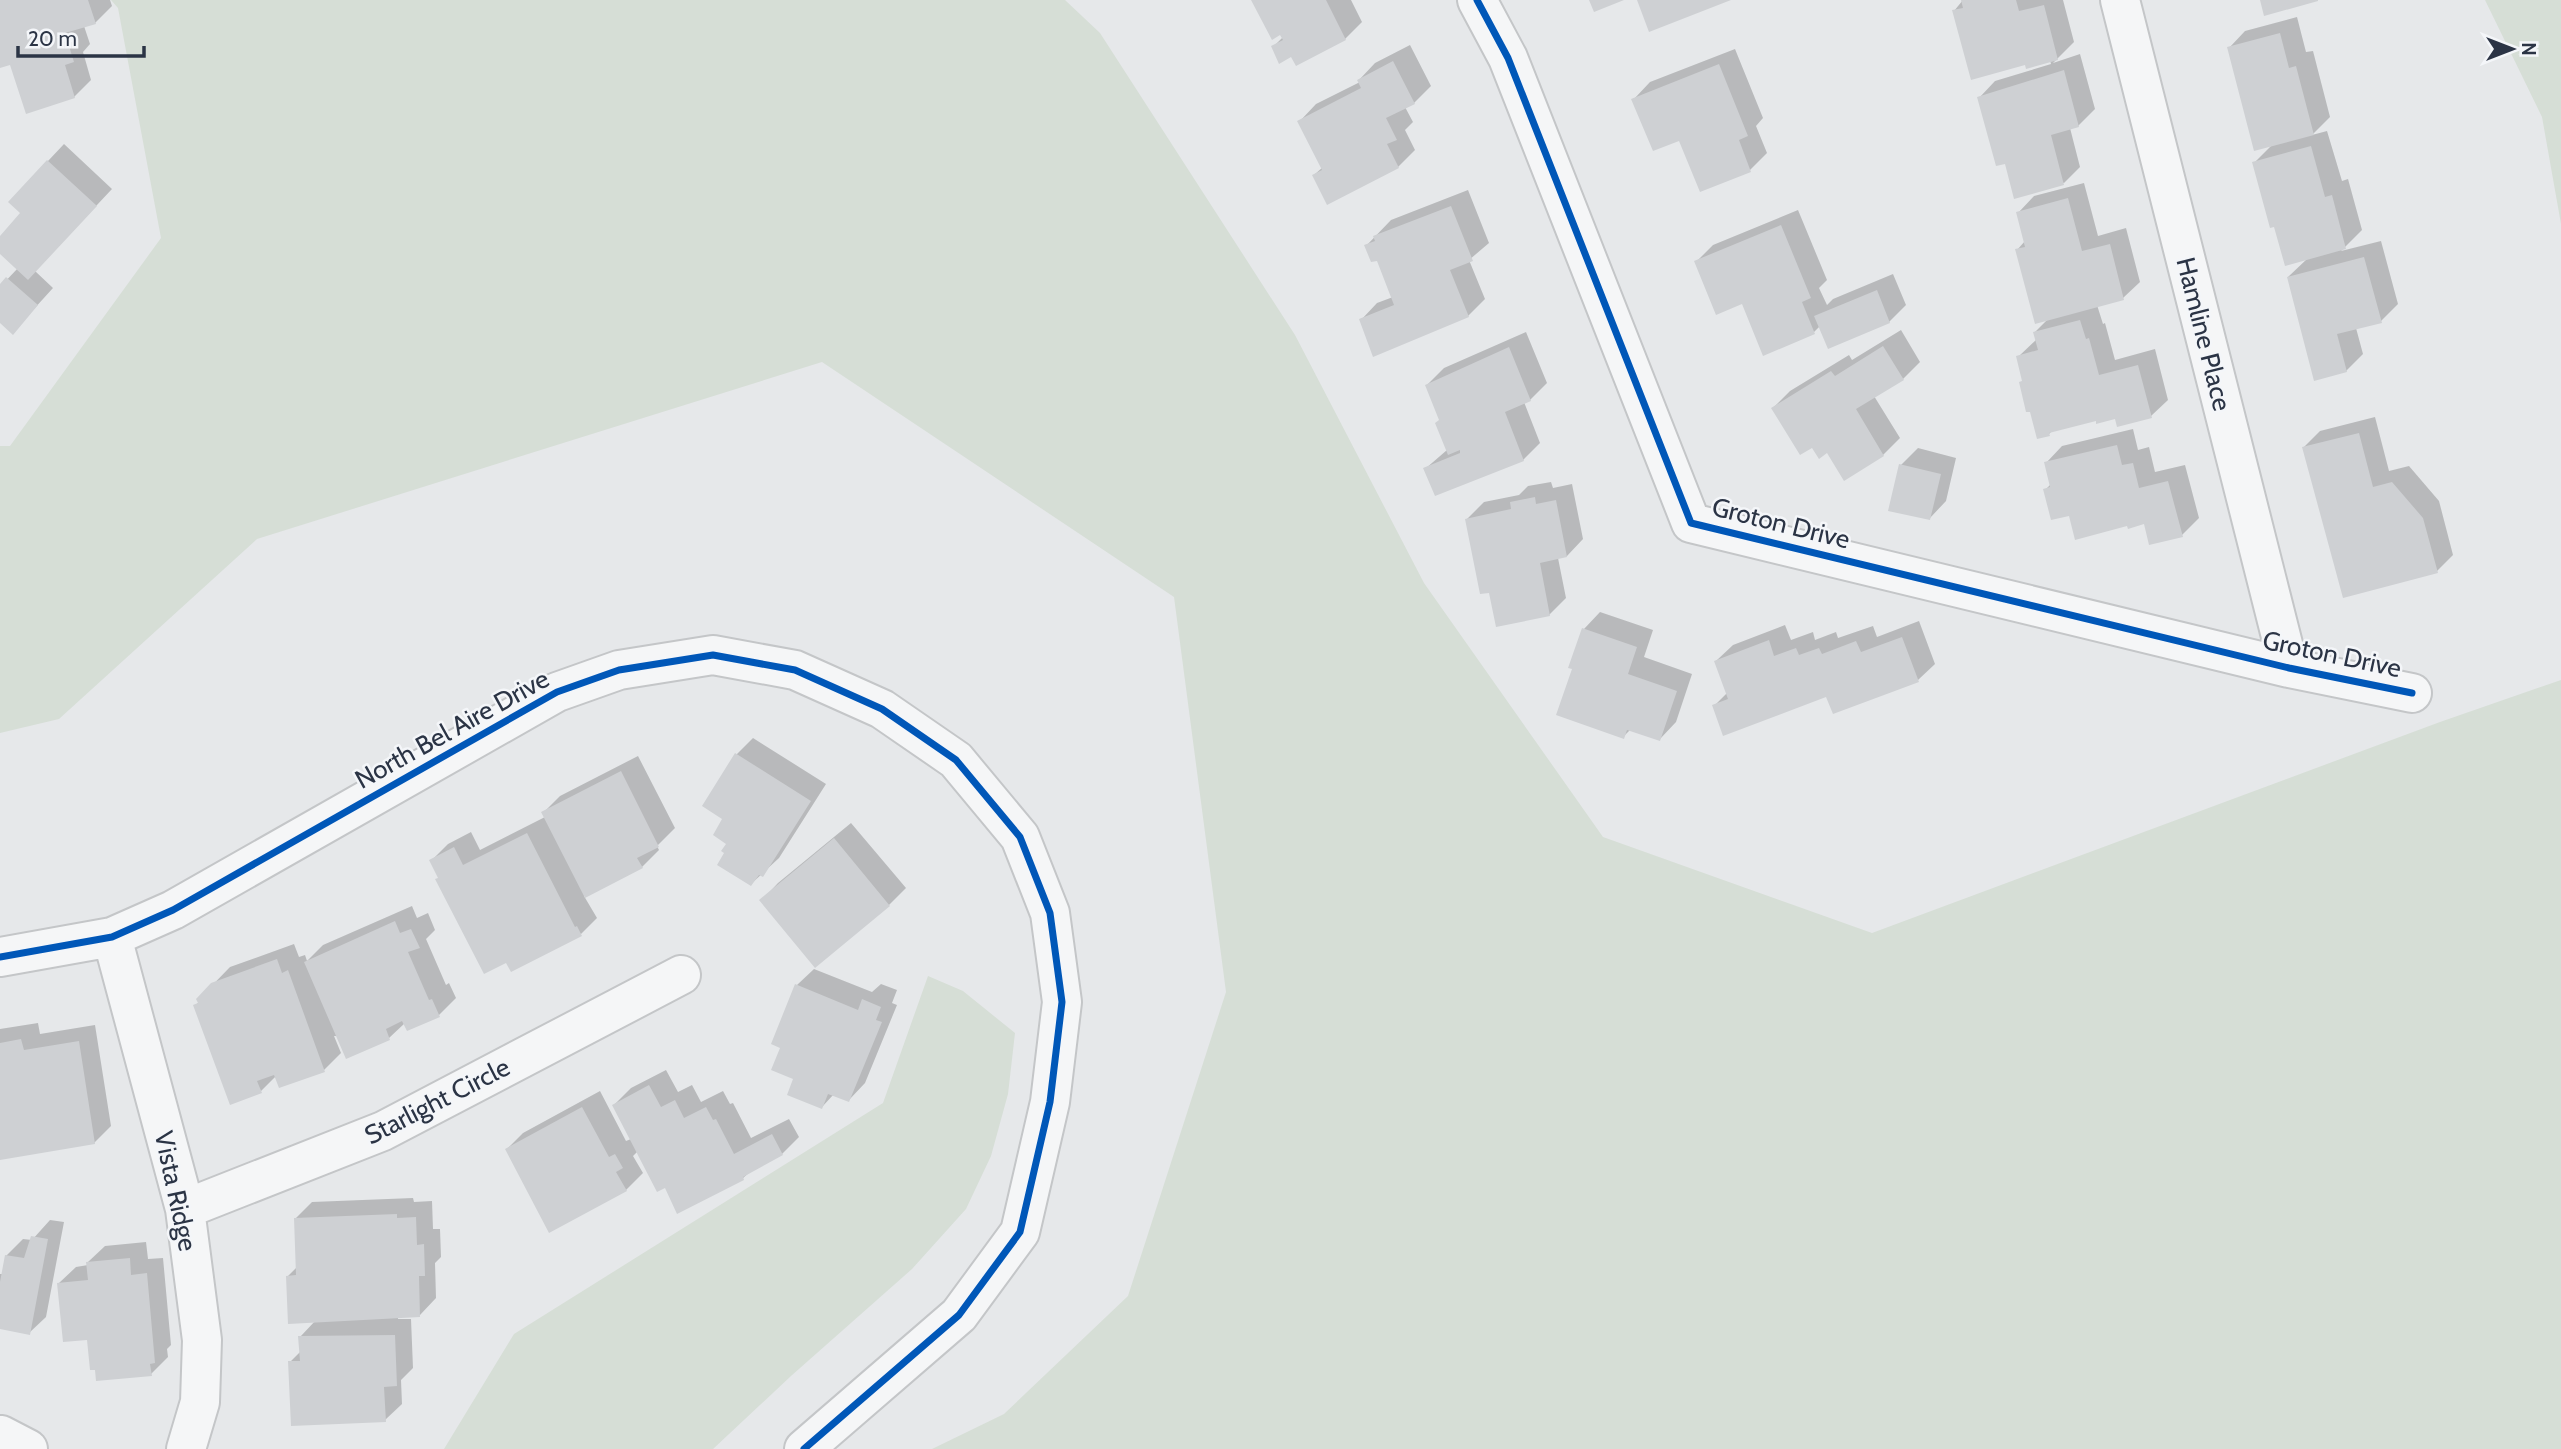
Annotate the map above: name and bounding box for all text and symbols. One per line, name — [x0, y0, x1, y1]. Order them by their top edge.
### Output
scale bar — [18, 14, 144, 58]
north arrow — [2477, 14, 2547, 84]
text: 20 m — [28, 26, 77, 51]
text: N — [2517, 42, 2540, 56]
street label: Hamline Place — [2169, 254, 2239, 414]
street label: Groton Drive — [1709, 490, 1853, 556]
street label: Groton Drive — [2260, 624, 2404, 684]
street label: North Bel Aire Drive — [349, 662, 555, 796]
street label: Starlight Circle — [359, 1051, 515, 1151]
street label: Vista Ridge — [148, 1128, 204, 1254]

